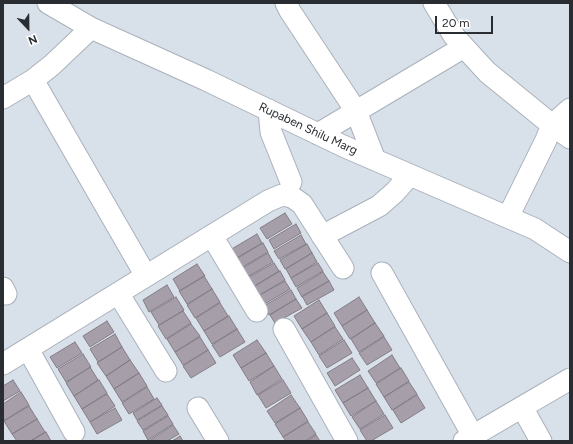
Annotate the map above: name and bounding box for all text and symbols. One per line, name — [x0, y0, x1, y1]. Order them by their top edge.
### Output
north arrow — [8, 8, 48, 48]
scale bar — [437, 8, 495, 34]
text: 20 m — [442, 16, 470, 30]
text: N — [26, 32, 39, 47]
street label: Rupaben Shilu Marg — [256, 100, 360, 158]

